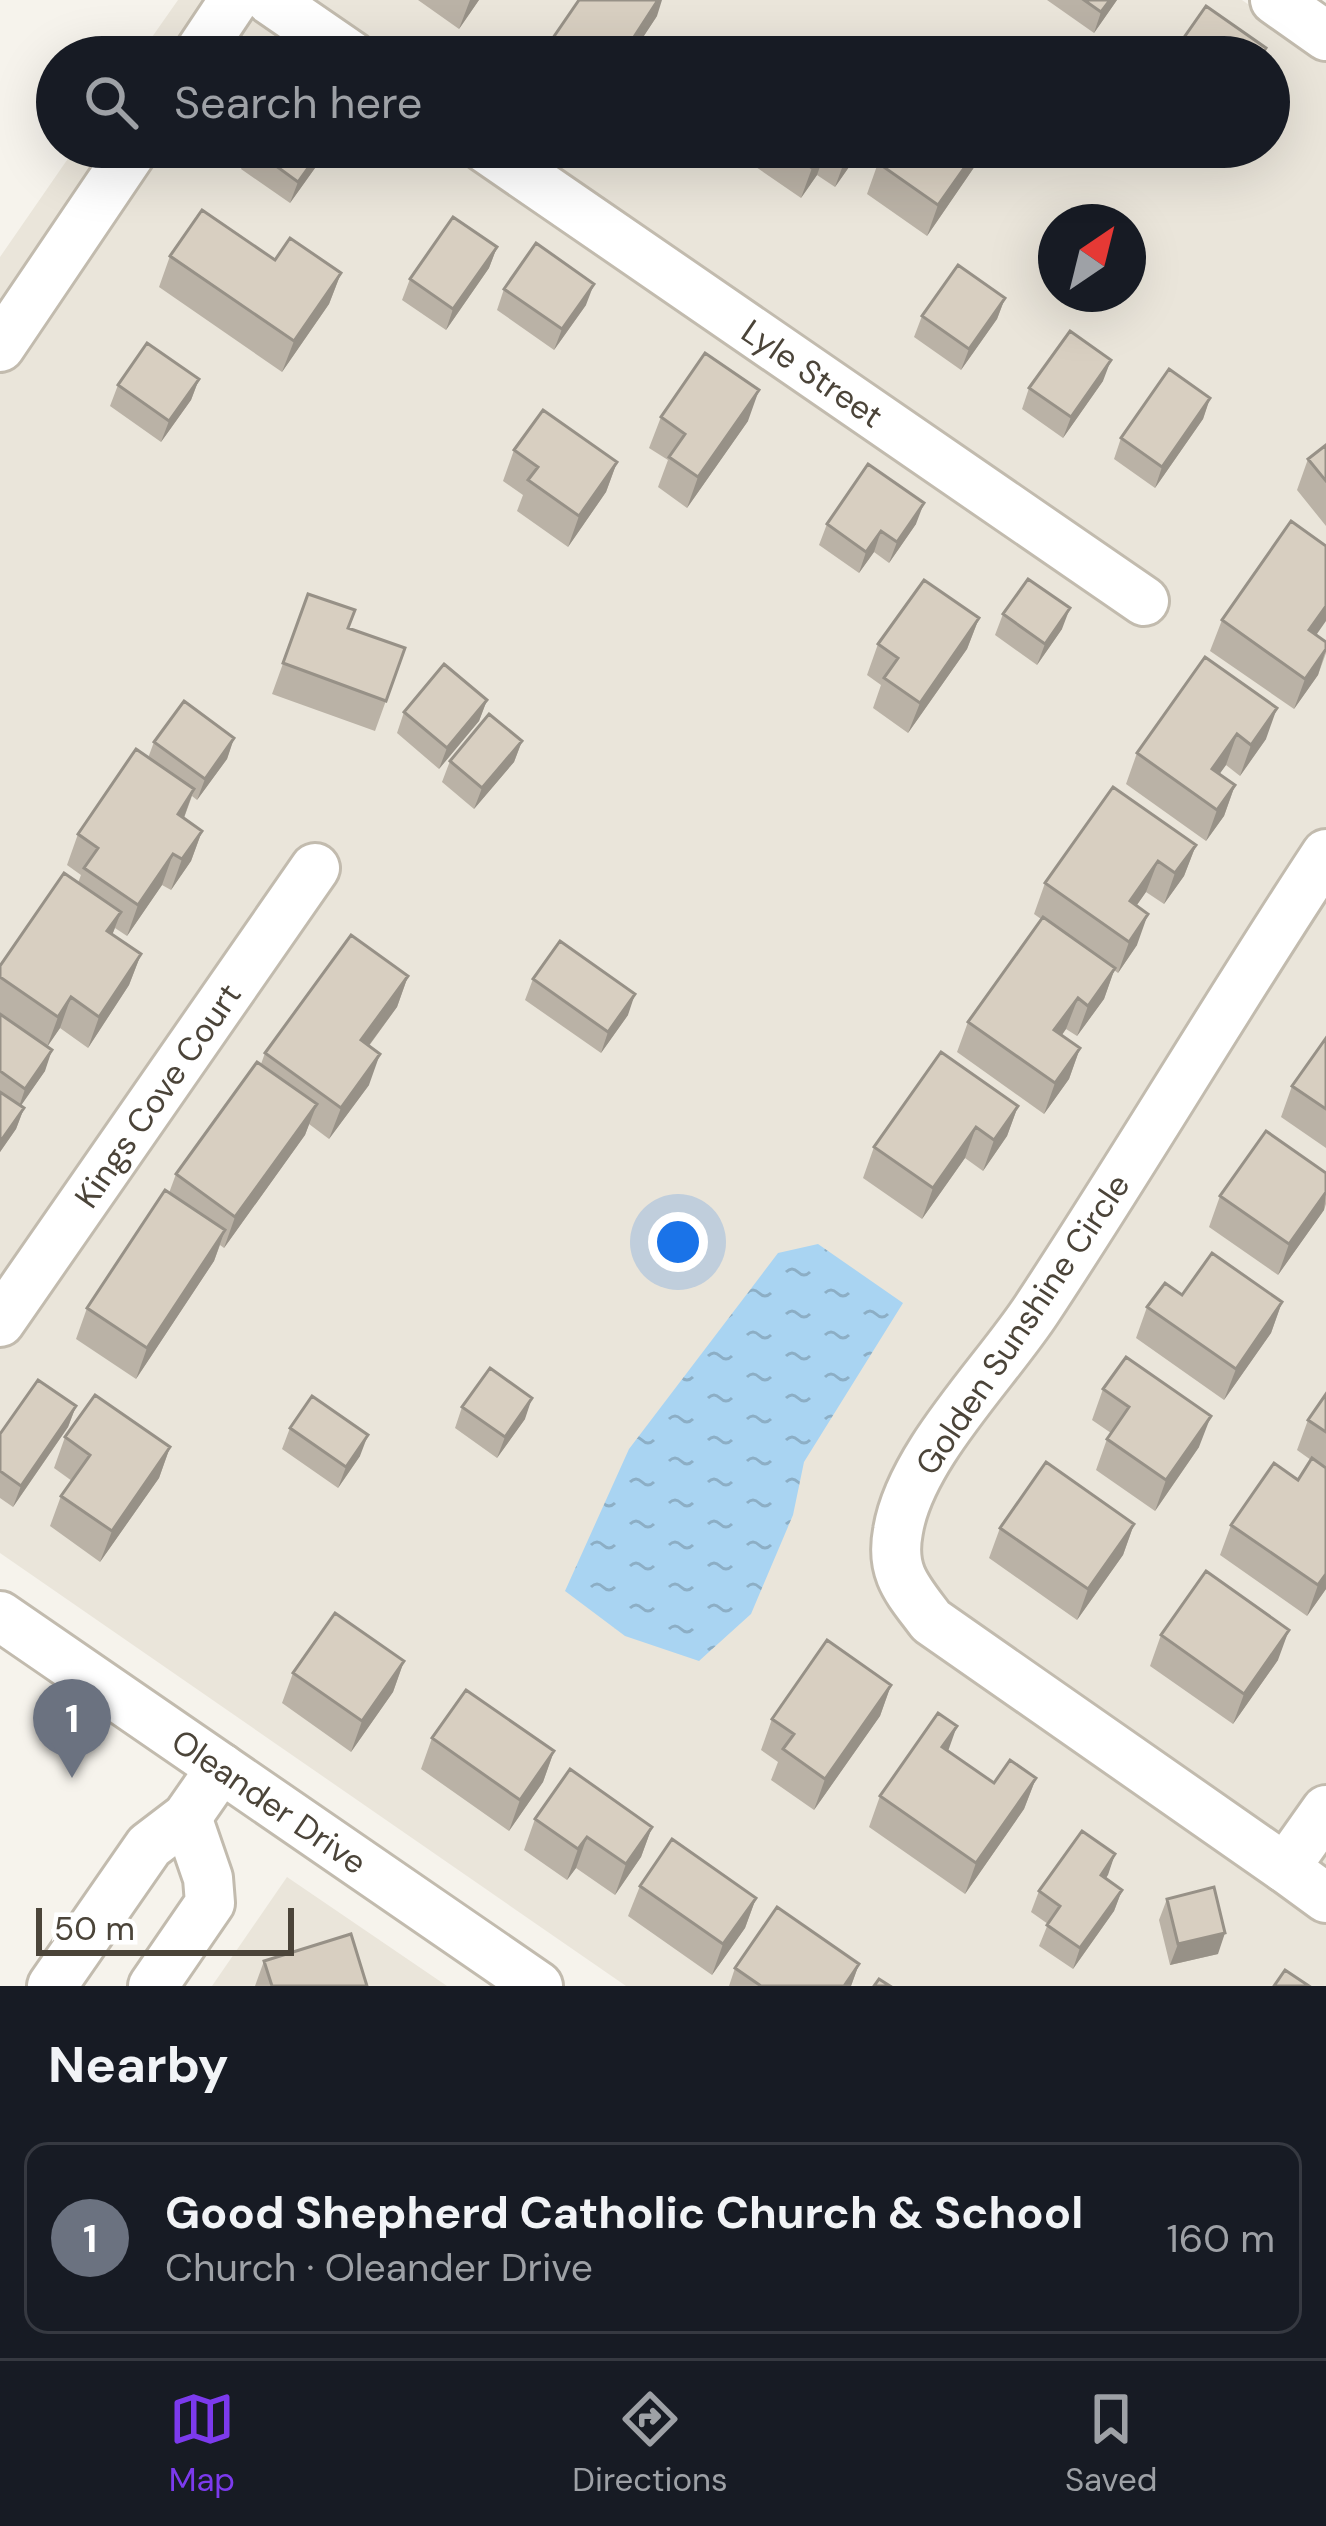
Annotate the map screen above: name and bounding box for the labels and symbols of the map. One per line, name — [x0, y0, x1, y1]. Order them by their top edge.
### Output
north arrow — [1038, 204, 1146, 312]
street label: Lyle Street — [733, 310, 891, 437]
street label: Kings Cove Court — [65, 975, 251, 1216]
street label: Golden Sunshine Circle — [906, 1165, 1139, 1483]
your location — [648, 1212, 708, 1272]
pin: 1 — [33, 1679, 111, 1778]
street label: Oleander Drive — [163, 1720, 375, 1884]
scale bar — [36, 1902, 294, 1955]

